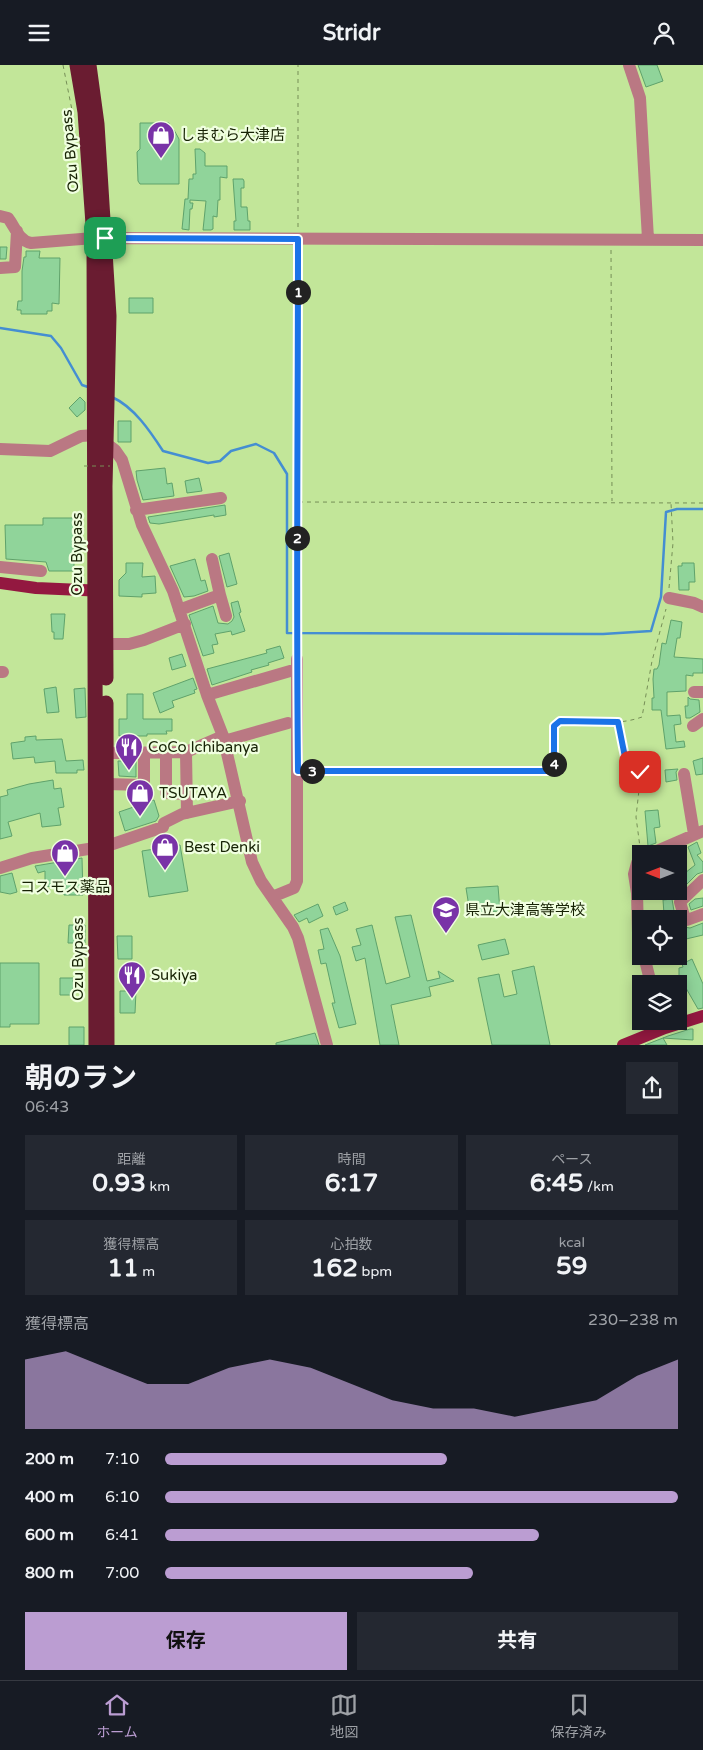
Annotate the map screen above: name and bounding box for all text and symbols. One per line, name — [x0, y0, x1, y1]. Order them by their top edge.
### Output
icon: menu — [25, 19, 53, 47]
icon: person — [650, 19, 678, 47]
text: Stridr — [323, 20, 380, 46]
street label: Ozu Bypass — [57, 109, 83, 193]
shop icon: しまむら大津店 — [146, 120, 176, 159]
place label: しまむら大津店 — [180, 126, 285, 144]
pin — [84, 217, 126, 259]
icon: arrive — [91, 224, 119, 252]
pin: 1 — [286, 279, 310, 305]
text: 1 — [294, 284, 303, 301]
street label: Ozu Bypass — [68, 512, 86, 596]
pin: 2 — [284, 525, 310, 551]
text: 2 — [293, 530, 302, 547]
restaurant icon: CoCo Ichibanya — [114, 732, 144, 771]
place label: CoCo Ichibanya — [148, 738, 259, 756]
pin: 4 — [542, 751, 566, 777]
pin — [619, 751, 661, 793]
text: 4 — [550, 756, 559, 773]
icon: check — [626, 758, 654, 786]
pin: 3 — [300, 759, 324, 783]
text: 3 — [308, 763, 317, 780]
shop icon: TSUTAYA — [125, 778, 155, 817]
place label: TSUTAYA — [159, 784, 227, 802]
shop icon: Best Denki — [150, 832, 180, 871]
shop icon: コスモス薬品 — [50, 838, 80, 877]
place label: Best Denki — [184, 838, 260, 856]
north arrow — [632, 845, 688, 900]
map controls — [632, 845, 687, 1030]
place label: コスモス薬品 — [20, 878, 110, 896]
school or university icon: 県立大津高等学校 — [431, 895, 461, 934]
place label: 県立大津高等学校 — [465, 901, 585, 919]
button: locate — [632, 910, 687, 965]
street label: Ozu Bypass — [69, 917, 87, 1001]
restaurant icon: Sukiya — [117, 960, 147, 999]
place label: Sukiya — [151, 966, 198, 984]
button: layers — [632, 975, 687, 1030]
text: 朝のラン — [25, 1061, 137, 1095]
button: share — [626, 1062, 678, 1114]
text: 06:43 — [25, 1097, 69, 1117]
text: 距離 — [117, 1151, 145, 1168]
text: 時間 — [337, 1151, 365, 1168]
text: ペース — [551, 1151, 592, 1168]
text: 0.93 — [92, 1168, 146, 1198]
text: 6:17 — [325, 1168, 378, 1198]
text: 6:45 — [530, 1168, 583, 1198]
text: km — [146, 1178, 170, 1195]
text: /km — [583, 1178, 614, 1195]
text: kcal — [559, 1234, 585, 1251]
text: 獲得標高 — [103, 1236, 159, 1253]
text: 心拍数 — [330, 1236, 372, 1253]
text: 59 — [556, 1251, 588, 1281]
text: 11 — [107, 1253, 139, 1283]
text: 162 — [311, 1253, 358, 1283]
text: m — [139, 1263, 155, 1280]
text: bpm — [358, 1263, 392, 1280]
text: 230–238 m — [588, 1310, 678, 1330]
text: 獲得標高 — [25, 1314, 89, 1334]
text: 200 m — [25, 1449, 74, 1469]
text: 7:10 — [105, 1449, 139, 1469]
text: 400 m — [25, 1487, 74, 1507]
text: 6:10 — [105, 1487, 139, 1507]
text: 600 m — [25, 1525, 74, 1545]
text: 6:41 — [105, 1525, 139, 1545]
text: 800 m — [25, 1563, 74, 1583]
text: 7:00 — [105, 1563, 139, 1583]
button: 保存 — [25, 1612, 347, 1670]
button: 共有 — [357, 1612, 678, 1670]
tab: ホーム — [96, 1691, 138, 1741]
tab: 地図 — [330, 1691, 358, 1741]
tab: 保存済み — [551, 1691, 607, 1741]

